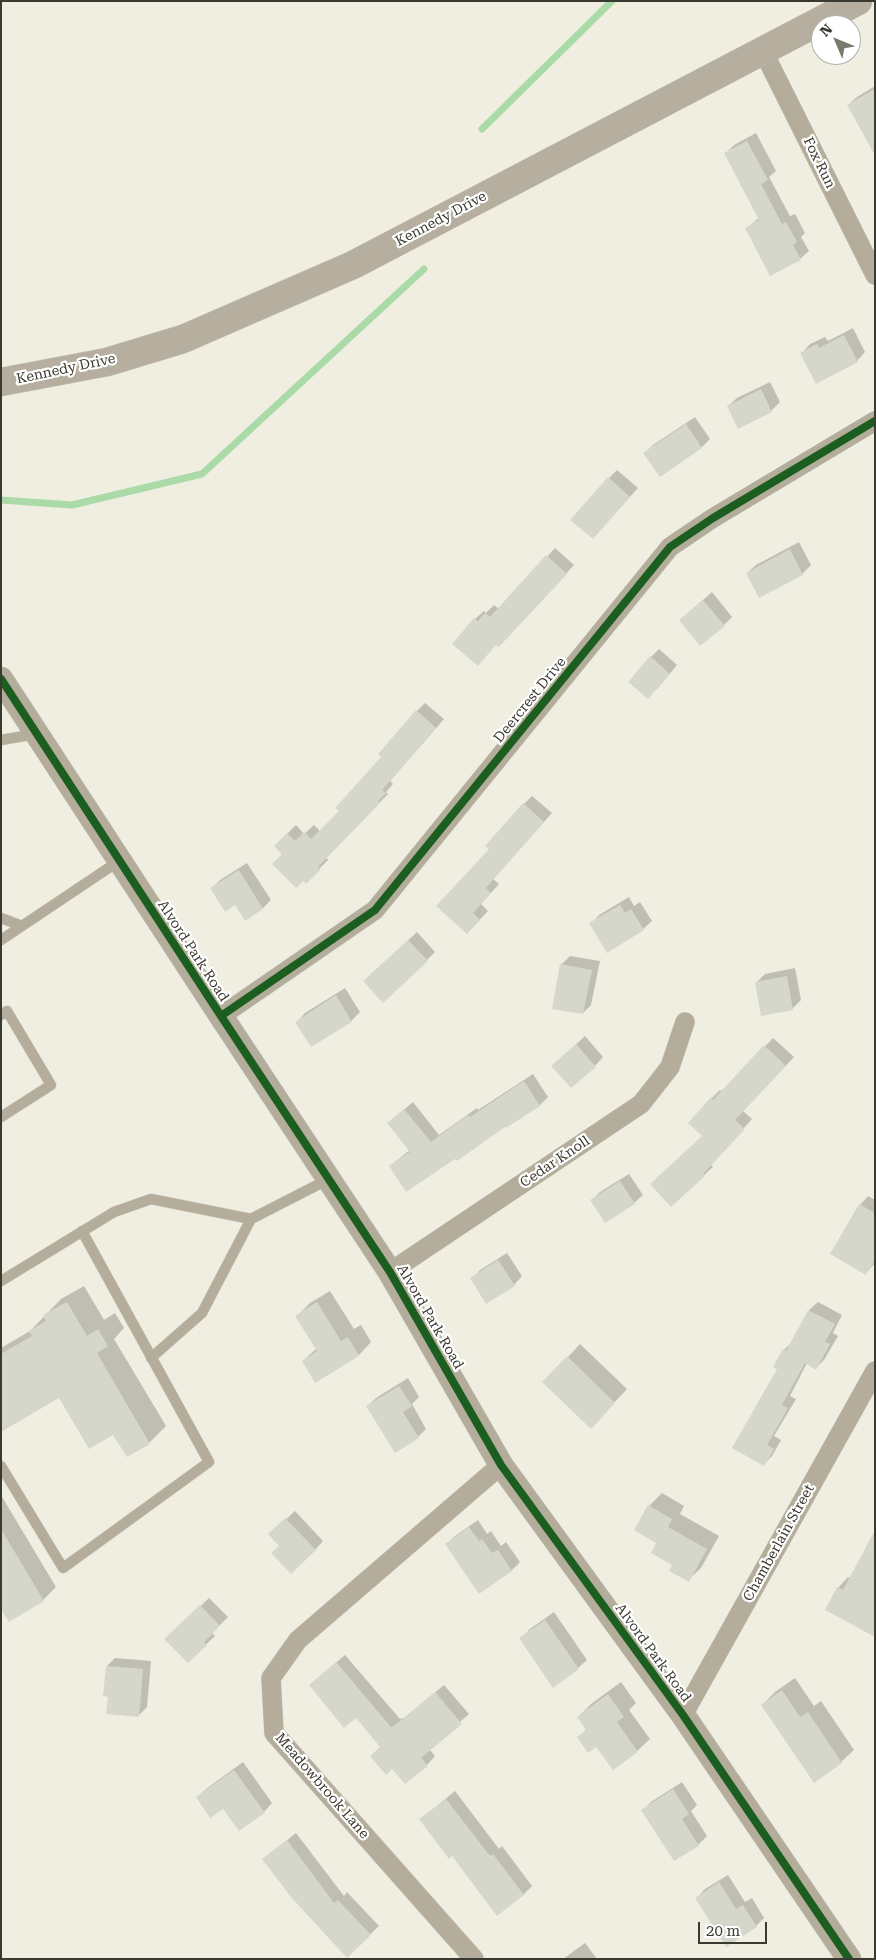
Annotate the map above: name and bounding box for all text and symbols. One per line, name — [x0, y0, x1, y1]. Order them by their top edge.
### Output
north arrow — [811, 15, 861, 65]
text: N — [817, 21, 836, 40]
street label: Fox Run — [799, 135, 839, 191]
street label: Kennedy Drive — [393, 188, 489, 250]
street label: Kennedy Drive — [15, 350, 117, 388]
street label: Deercrest Drive — [490, 654, 570, 746]
street label: Alvord Park Road — [154, 897, 232, 1005]
street label: Cedar Knoll — [517, 1133, 593, 1191]
street label: Alvord Park Road — [393, 1262, 467, 1372]
street label: Chamberlain Street — [740, 1482, 818, 1604]
street label: Alvord Park Road — [612, 1600, 694, 1706]
street label: Meadowbrook Lane — [272, 1730, 372, 1842]
scale bar — [701, 1912, 770, 1944]
text: 20 m — [706, 1922, 740, 1940]

